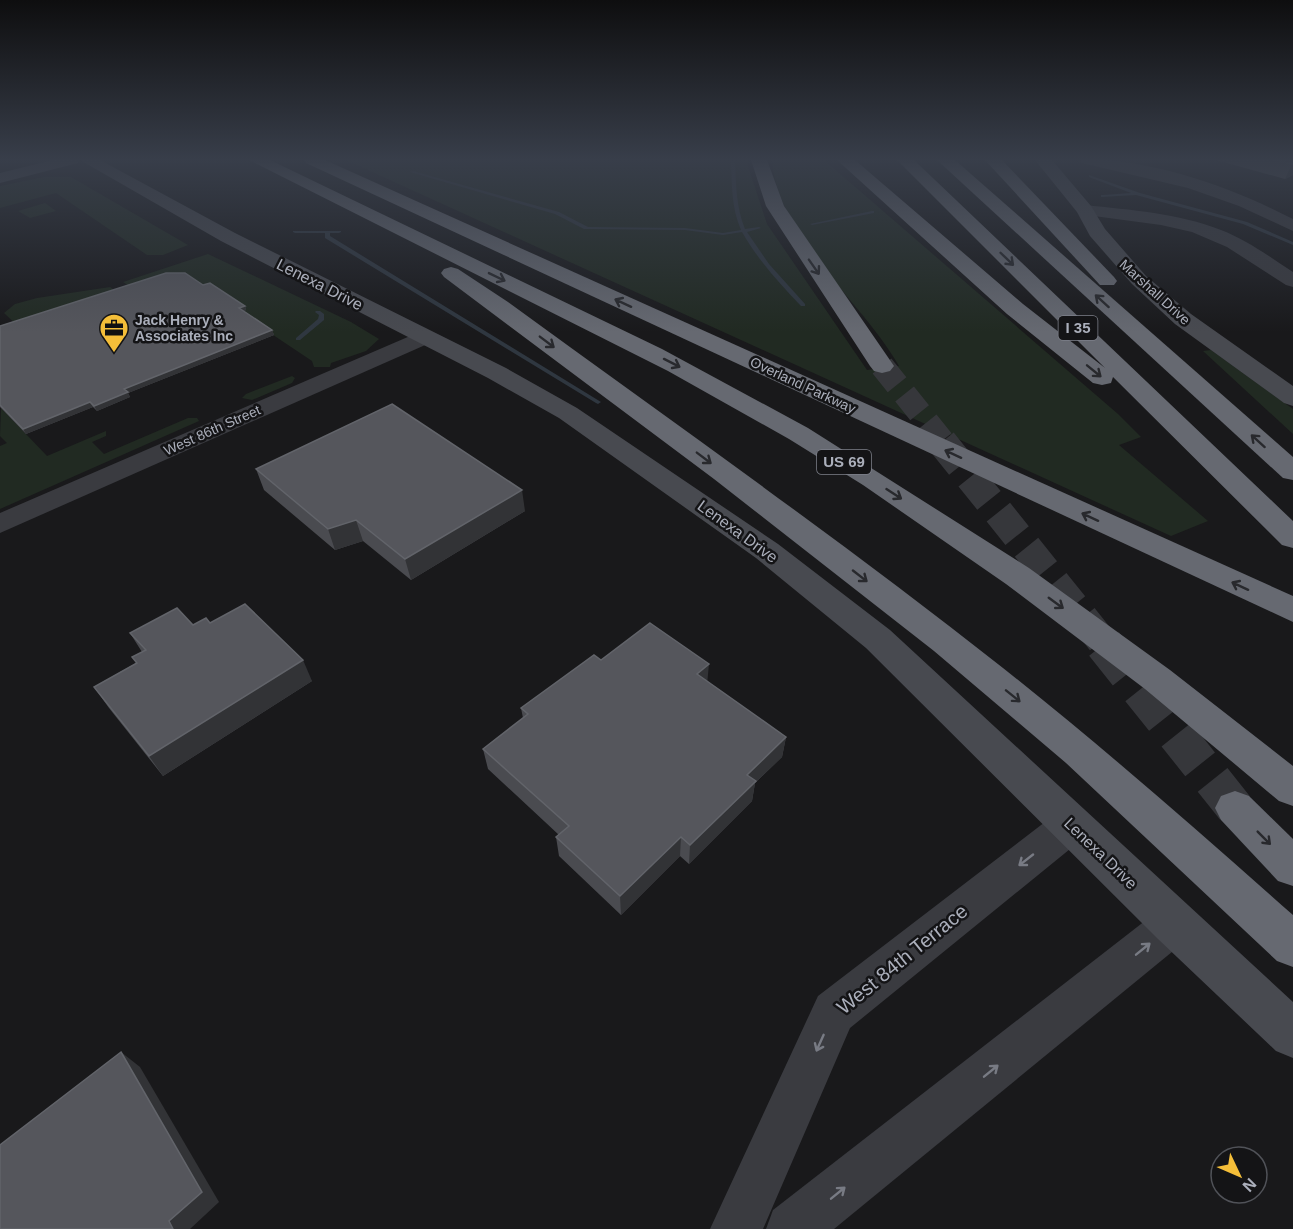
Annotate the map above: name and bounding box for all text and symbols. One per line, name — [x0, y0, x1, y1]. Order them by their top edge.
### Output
one-way arrow — [1000, 252, 1015, 267]
street label: Lenexa Drive — [274, 255, 366, 313]
street label: Marshall Drive — [1116, 256, 1194, 328]
one-way arrow — [808, 259, 820, 275]
one-way arrow — [488, 271, 505, 283]
one-way arrow — [1095, 294, 1110, 308]
one-way arrow — [614, 296, 632, 308]
office icon: Jack Henry & Associates Inc — [98, 312, 130, 354]
place label: Jack Henry & Associates Inc — [135, 312, 233, 344]
road number: I 35 — [1058, 316, 1098, 340]
one-way arrow — [539, 336, 555, 348]
street label: Overland Parkway — [748, 354, 858, 416]
one-way arrow — [663, 358, 681, 370]
one-way arrow — [1085, 365, 1101, 378]
street label: West 86th Street — [161, 401, 263, 458]
one-way arrow — [1251, 434, 1266, 448]
one-way arrow — [944, 448, 962, 459]
road number: US 69 — [817, 450, 871, 474]
one-way arrow — [695, 452, 711, 465]
one-way arrow — [886, 487, 903, 500]
street label: Lenexa Drive — [695, 497, 781, 566]
one-way arrow — [1082, 511, 1100, 522]
one-way arrow — [851, 569, 867, 582]
one-way arrow — [1231, 579, 1249, 591]
one-way arrow — [1047, 597, 1063, 609]
one-way arrow — [1005, 689, 1020, 703]
street label: Lenexa Drive — [1061, 814, 1141, 892]
one-way arrow — [1257, 830, 1271, 845]
one-way arrow — [1018, 854, 1034, 867]
street label: West 84th Terrace — [832, 900, 972, 1018]
one-way arrow — [1135, 943, 1151, 956]
one-way arrow — [813, 1034, 824, 1052]
one-way arrow — [982, 1065, 998, 1078]
north arrow — [1209, 1145, 1269, 1205]
text: N — [1239, 1175, 1260, 1195]
one-way arrow — [830, 1186, 846, 1199]

